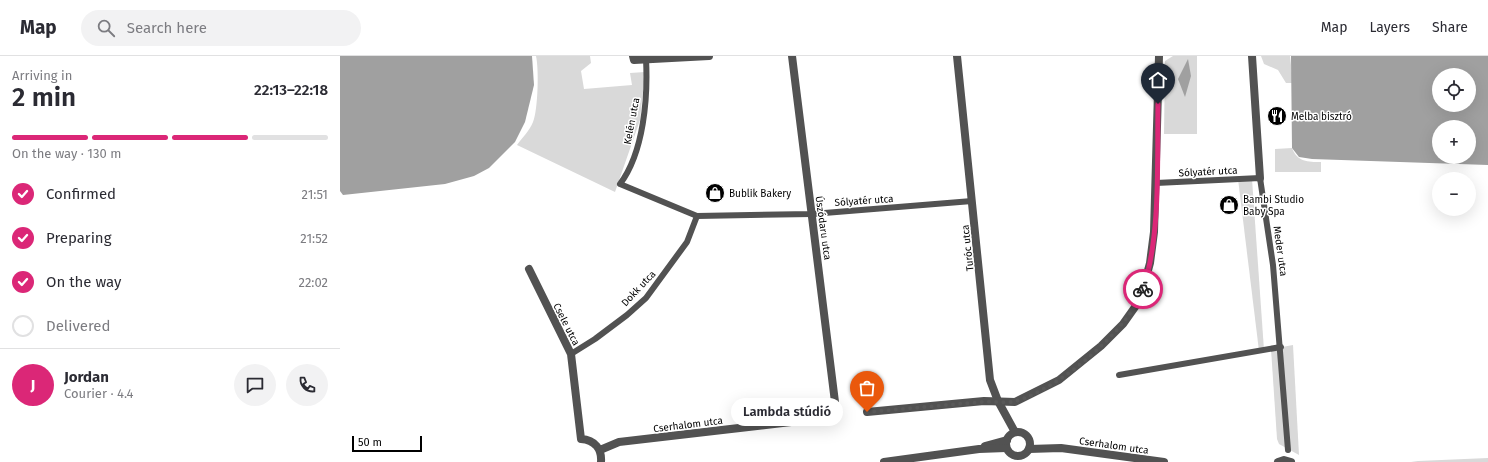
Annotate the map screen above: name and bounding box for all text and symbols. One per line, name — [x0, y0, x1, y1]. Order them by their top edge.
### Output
search box — [81, 10, 361, 46]
text: Map — [20, 16, 57, 39]
icon: search — [95, 17, 117, 39]
text: Search here — [127, 19, 207, 37]
text: Map — [1321, 19, 1347, 36]
text: Layers — [1369, 19, 1410, 36]
text: Share — [1432, 19, 1468, 36]
pin — [1141, 63, 1175, 104]
text: Arriving in — [12, 68, 72, 83]
map controls — [1432, 68, 1476, 216]
button: locate — [1432, 68, 1476, 112]
icon: home — [1147, 69, 1169, 91]
text: 22:13–22:18 — [254, 81, 328, 99]
text: 2 min — [12, 82, 76, 113]
street label: Kelén utca — [622, 97, 642, 146]
restaurant icon: Melba bisztró — [1266, 105, 1288, 127]
place label: Melba bisztró — [1291, 111, 1352, 123]
button: + — [1432, 120, 1476, 164]
text: On the way · 130 m — [12, 146, 121, 161]
street label: Sólyatér utca — [1178, 164, 1238, 180]
button: − — [1432, 172, 1476, 216]
shop icon: Bublik Bakery — [704, 182, 726, 204]
icon: check — [12, 183, 34, 205]
text: Confirmed — [46, 185, 116, 203]
text: 21:51 — [302, 187, 328, 202]
place label: Bublik Bakery — [729, 188, 791, 200]
street label: Sólyatér utca — [834, 193, 894, 209]
shop icon: Bambi Studio Baby Spa — [1218, 194, 1240, 216]
place label: Bambi Studio Baby Spa — [1243, 194, 1304, 218]
street label: Úszódaru utca — [813, 195, 835, 261]
street label: Turóc utca — [960, 224, 976, 272]
street label: Meder utca — [1271, 225, 1289, 277]
icon: check — [12, 227, 34, 249]
text: Preparing — [46, 229, 111, 247]
text: 21:52 — [300, 231, 328, 246]
street label: Dokk utca — [619, 268, 658, 309]
courier — [1123, 269, 1163, 309]
icon: check — [12, 271, 34, 293]
text: On the way — [46, 273, 121, 291]
text: 22:02 — [298, 275, 328, 290]
icon: bike — [1132, 278, 1154, 300]
street label: Csele utca — [550, 301, 582, 348]
text: Delivered — [46, 317, 110, 335]
button: chat — [234, 364, 276, 406]
button: phone — [286, 364, 328, 406]
text: Jordan — [64, 368, 109, 386]
pin — [850, 371, 884, 412]
text: J — [31, 376, 35, 394]
icon: bag — [856, 377, 878, 399]
text: Courier · 4.4 — [64, 386, 134, 401]
callout: Lambda stúdió — [731, 398, 843, 426]
text: Lambda stúdió — [743, 404, 831, 419]
street label: Cserhalom utca — [653, 415, 724, 435]
scale bar — [352, 434, 422, 453]
street label: Cserhalom utca — [1078, 435, 1149, 457]
text: 50 m — [358, 436, 382, 449]

